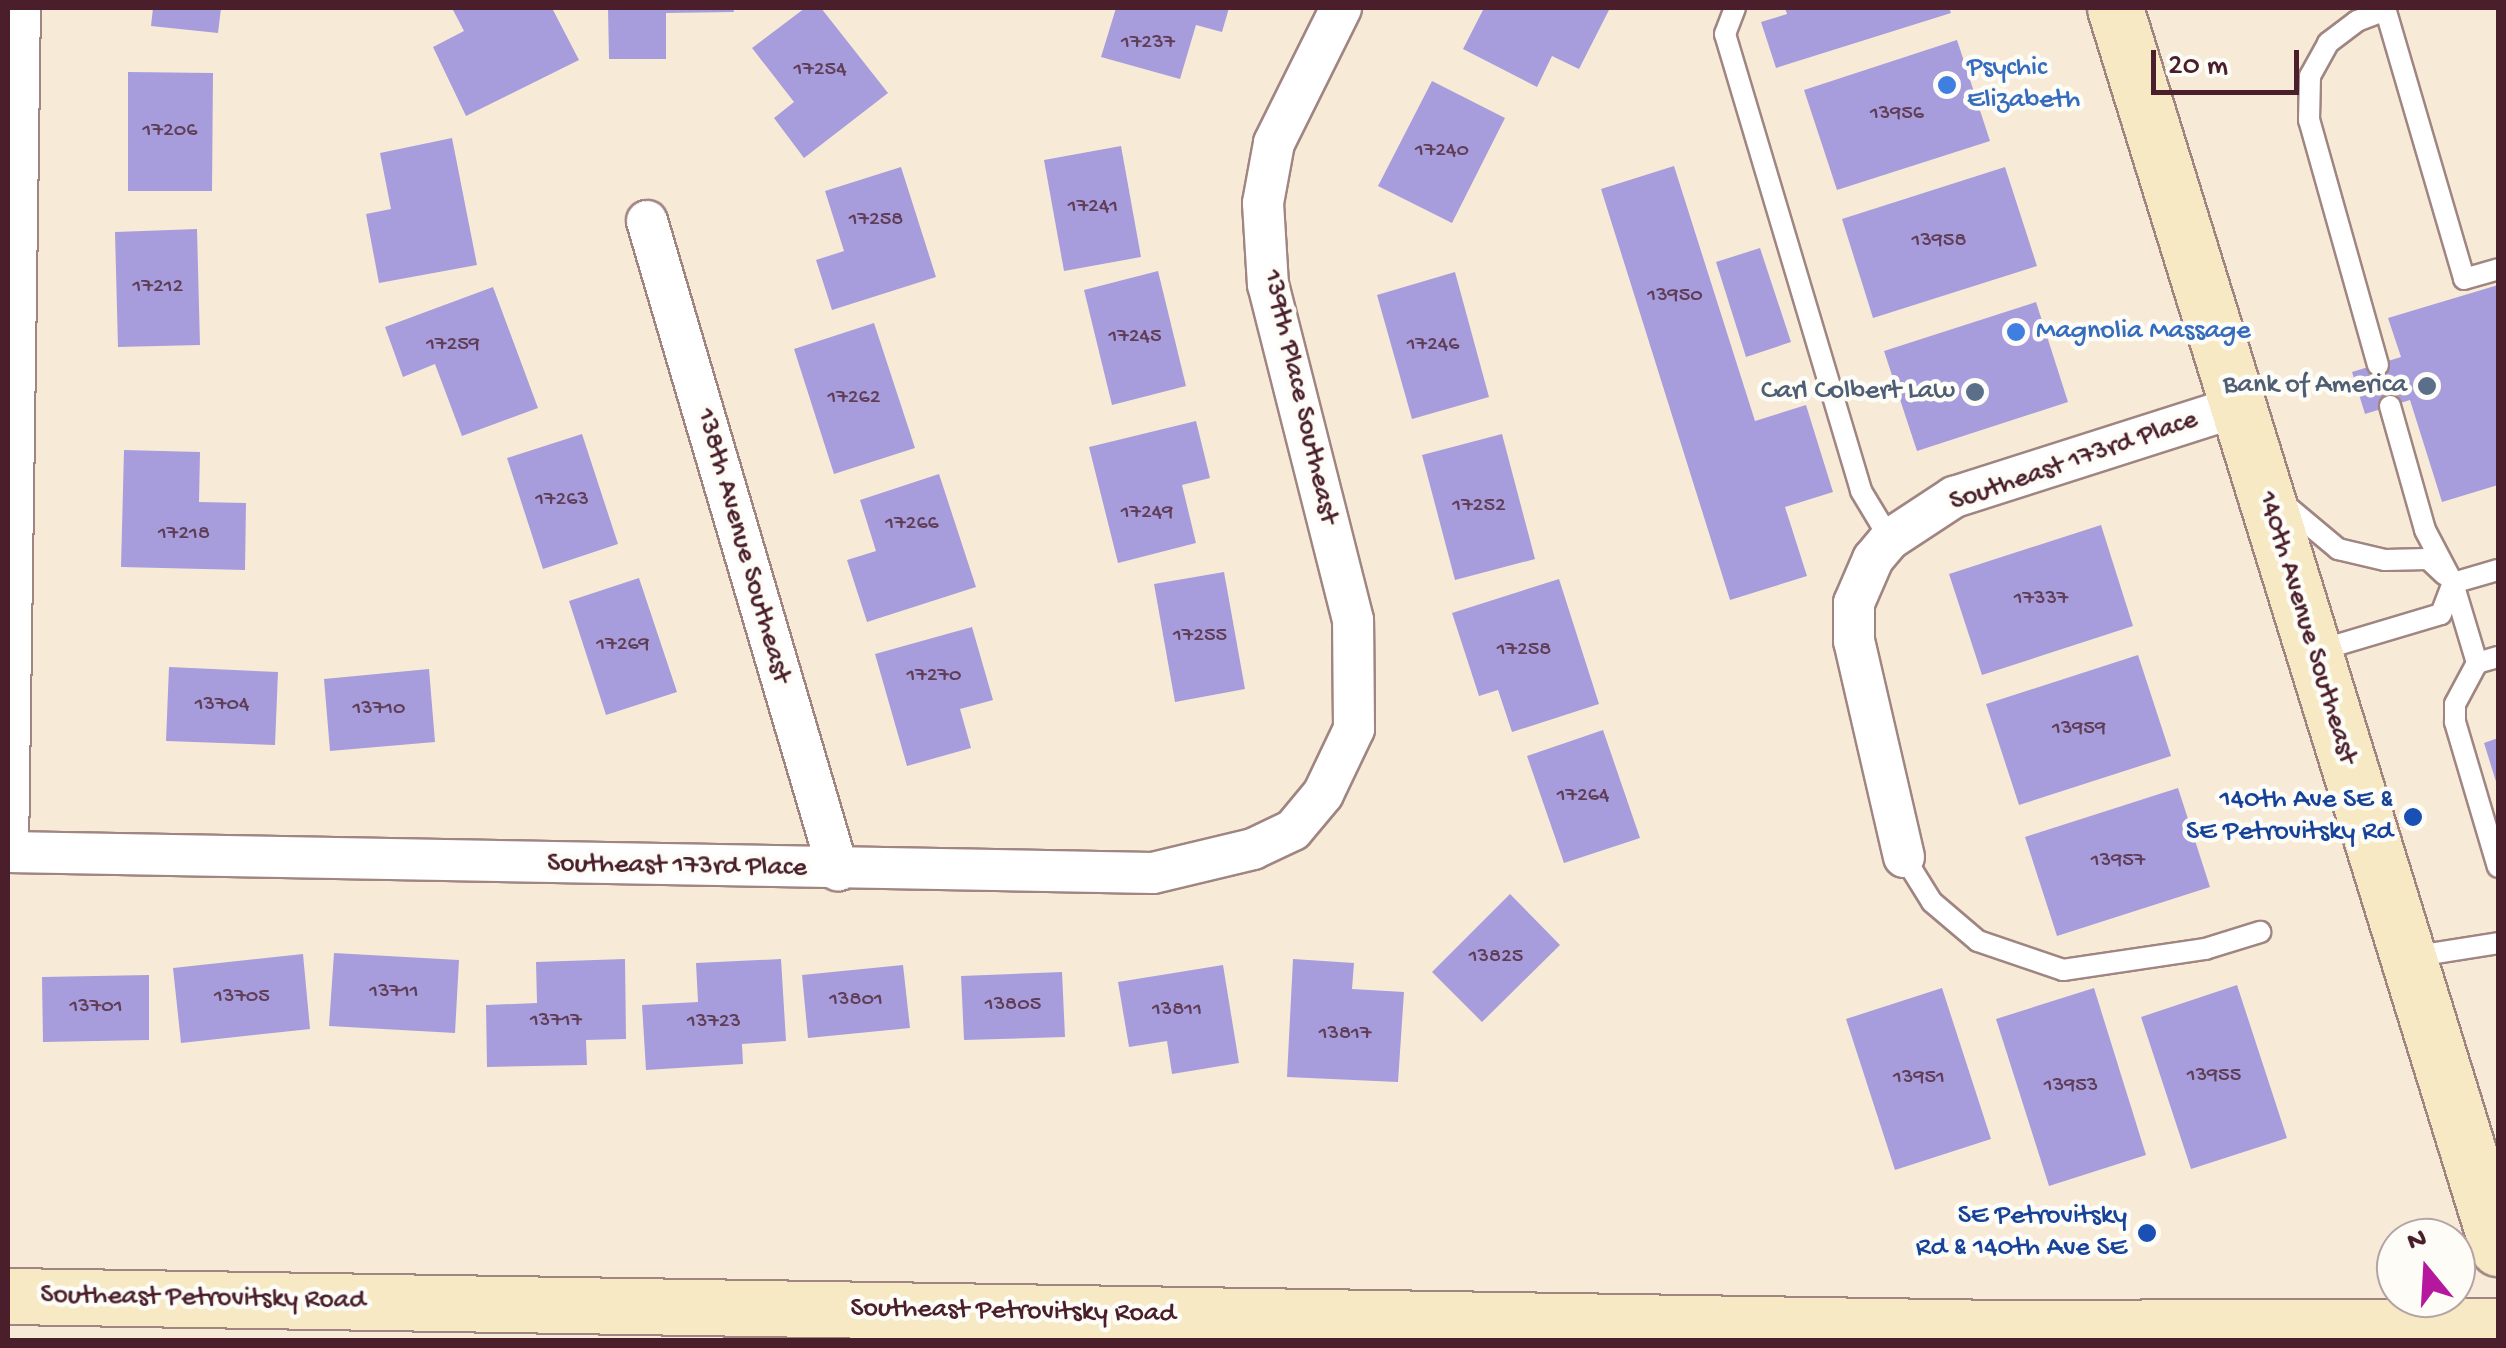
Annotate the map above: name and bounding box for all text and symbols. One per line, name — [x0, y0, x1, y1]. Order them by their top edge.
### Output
scale bar — [2156, 30, 2304, 92]
house number: 17237 — [1121, 31, 1175, 57]
text: 20 m — [2168, 50, 2228, 85]
place label: Psychic Elizabeth — [1967, 52, 2080, 118]
house number: 17254 — [793, 58, 847, 84]
marker: Psychic Elizabeth — [1936, 74, 1958, 96]
house number: 13956 — [1870, 102, 1924, 128]
house number: 17206 — [143, 119, 197, 145]
house number: 17240 — [1415, 139, 1469, 165]
house number: 17241 — [1068, 195, 1118, 221]
house number: 17258 — [849, 208, 903, 234]
house number: 13958 — [1912, 229, 1966, 255]
street label: 139th Place Southeast — [1253, 267, 1345, 527]
house number: 17212 — [133, 275, 183, 301]
house number: 13950 — [1647, 284, 1703, 310]
place label: Magnolia Massage — [2036, 315, 2251, 349]
marker: Magnolia Massage — [2005, 321, 2027, 343]
house number: 17245 — [1108, 325, 1162, 351]
house number: 17259 — [426, 333, 480, 359]
house number: 17246 — [1407, 333, 1459, 359]
place label: Bank of America — [2223, 369, 2407, 403]
place label: Carl Colbert Law — [1761, 375, 1955, 409]
marker: Bank of America — [2416, 375, 2438, 397]
marker: Carl Colbert Law — [1964, 381, 1986, 403]
house number: 17262 — [827, 386, 881, 412]
street label: Southeast 173rd Place — [1946, 404, 2202, 520]
street label: 138th Avenue Southeast — [687, 405, 797, 687]
house number: 17263 — [535, 488, 589, 514]
street label: 140th Avenue Southeast — [2249, 488, 2363, 768]
house number: 17252 — [1452, 494, 1506, 520]
house number: 17249 — [1121, 501, 1173, 527]
house number: 17266 — [885, 512, 939, 538]
house number: 17218 — [158, 522, 210, 548]
house number: 17337 — [2014, 587, 2068, 613]
house number: 17255 — [1173, 624, 1227, 650]
house number: 17269 — [596, 633, 650, 659]
house number: 17258 — [1497, 638, 1551, 664]
house number: 17270 — [906, 664, 962, 690]
house number: 13704 — [195, 693, 249, 719]
house number: 13710 — [352, 697, 406, 723]
house number: 13959 — [2052, 717, 2106, 743]
house number: 17264 — [1557, 784, 1609, 810]
place label: 140th Ave SE & SE Petrovitsky Rd — [2186, 784, 2393, 850]
marker: 140th Ave SE & SE Petrovitsky Rd — [2402, 806, 2424, 828]
street label: Southeast 173rd Place — [547, 848, 807, 886]
house number: 13957 — [2091, 849, 2145, 875]
house number: 13825 — [1469, 945, 1523, 971]
house number: 13711 — [369, 980, 419, 1006]
house number: 13705 — [214, 985, 270, 1011]
house number: 13801 — [829, 988, 883, 1014]
house number: 13805 — [985, 993, 1041, 1019]
house number: 13701 — [69, 995, 123, 1021]
house number: 13811 — [1152, 998, 1202, 1024]
house number: 13717 — [530, 1009, 582, 1035]
house number: 13723 — [687, 1010, 741, 1036]
house number: 13817 — [1319, 1022, 1371, 1048]
house number: 13955 — [2187, 1064, 2241, 1090]
house number: 13951 — [1893, 1066, 1945, 1092]
house number: 13953 — [2044, 1074, 2098, 1100]
place label: SE Petrovitsky Rd & 140th Ave SE — [1916, 1200, 2127, 1266]
north arrow — [2376, 1218, 2476, 1318]
marker: SE Petrovitsky Rd & 140th Ave SE — [2136, 1222, 2158, 1244]
text: N — [2403, 1222, 2431, 1259]
street label: Southeast Petrovitsky Road — [40, 1279, 366, 1319]
street label: Southeast Petrovitsky Road — [850, 1292, 1176, 1332]

